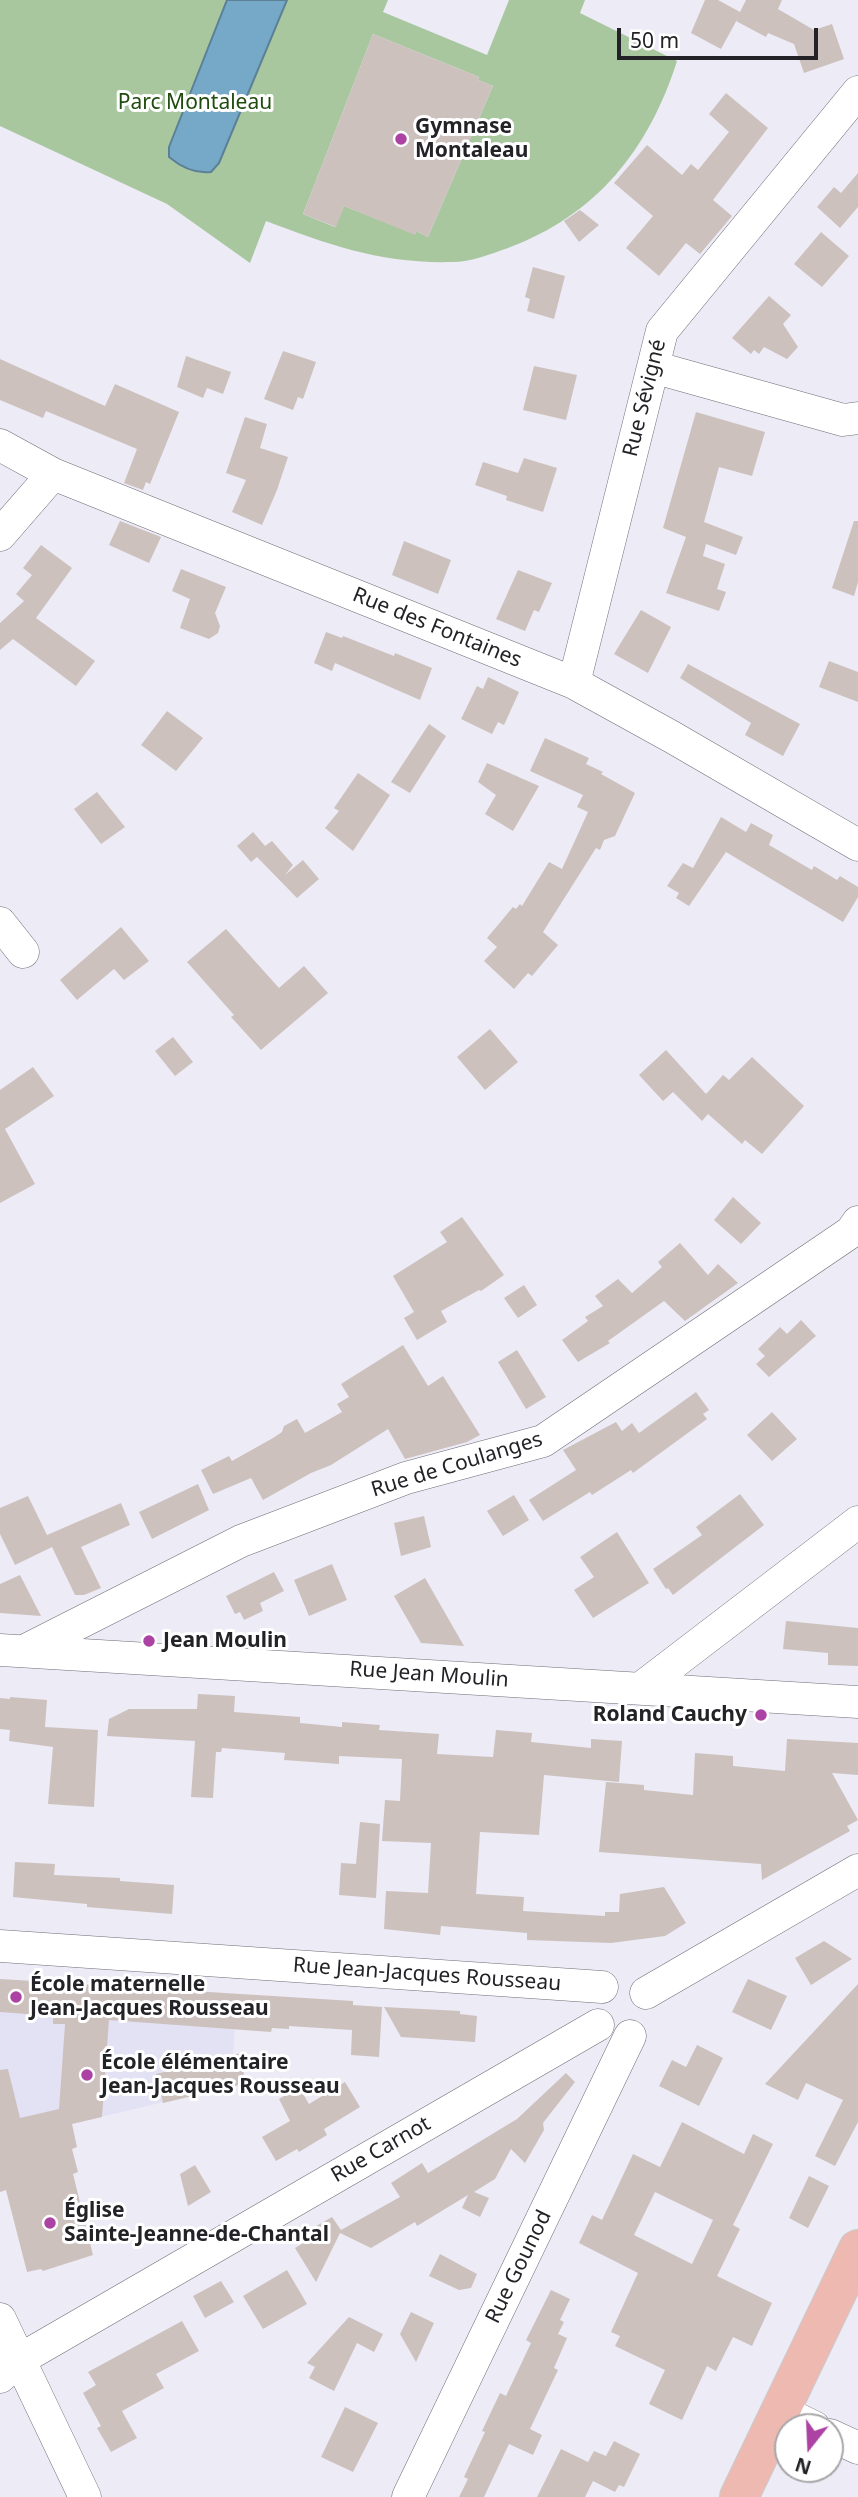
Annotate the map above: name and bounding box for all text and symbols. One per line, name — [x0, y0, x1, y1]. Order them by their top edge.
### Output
scale bar — [620, 14, 821, 58]
text: 50 m — [630, 26, 679, 54]
park label: Parc Montaleau — [118, 90, 272, 116]
place label: Gymnase Montaleau — [415, 114, 528, 164]
marker: Gymnase Montaleau — [393, 131, 409, 147]
street label: Rue Sévigné — [618, 337, 672, 459]
street label: Rue des Fontaines — [349, 583, 525, 673]
street label: Rue de Coulanges — [368, 1427, 546, 1503]
place label: Jean Moulin — [163, 1628, 287, 1654]
marker: Jean Moulin — [141, 1633, 157, 1649]
street label: Rue Jean Moulin — [348, 1657, 510, 1693]
place label: Roland Cauchy — [593, 1702, 747, 1728]
marker: Roland Cauchy — [753, 1707, 769, 1723]
street label: Rue Jean-Jacques Rousseau — [292, 1953, 562, 1997]
place label: École maternelle Jean-Jacques Rousseau — [30, 1972, 269, 2022]
marker: École maternelle Jean-Jacques Rousseau — [8, 1989, 24, 2005]
place label: École élémentaire Jean-Jacques Rousseau — [101, 2050, 340, 2100]
marker: École élémentaire Jean-Jacques Rousseau — [79, 2067, 95, 2083]
street label: Rue Carnot — [327, 2112, 435, 2188]
place label: Église Sainte-Jeanne-de-Chantal — [64, 2198, 329, 2248]
street label: Rue Gounod — [481, 2206, 557, 2328]
marker: Église Sainte-Jeanne-de-Chantal — [42, 2215, 58, 2231]
north arrow — [774, 2413, 844, 2483]
text: N — [792, 2451, 815, 2481]

